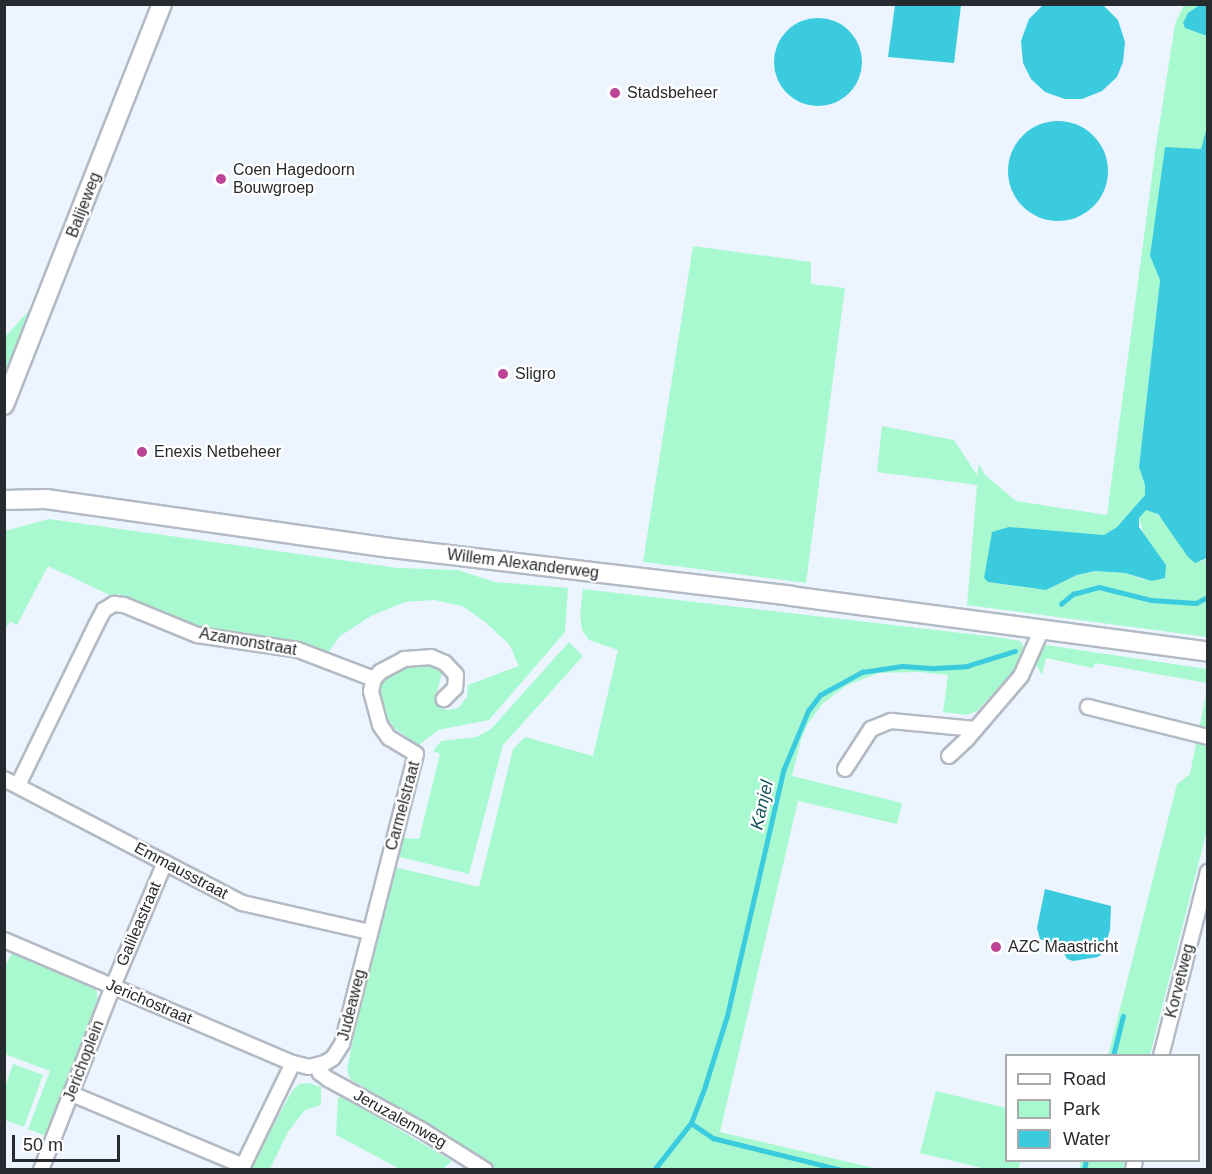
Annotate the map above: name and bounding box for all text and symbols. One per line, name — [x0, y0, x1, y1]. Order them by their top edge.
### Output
place label: Stadsbeheer — [627, 83, 718, 103]
marker: Stadsbeheer — [608, 86, 622, 100]
place label: Coen Hagedoorn Bouwgroep — [233, 160, 355, 198]
street label: Balijeweg — [63, 170, 105, 240]
marker: Coen Hagedoorn Bouwgroep — [214, 172, 228, 186]
place label: Sligro — [515, 364, 556, 384]
marker: Sligro — [496, 367, 510, 381]
place label: Enexis Netbeheer — [154, 442, 281, 462]
marker: Enexis Netbeheer — [135, 445, 149, 459]
street label: Willem Alexanderweg — [445, 545, 601, 583]
street label: Azamonstraat — [198, 624, 298, 660]
street label: Carmelstraat — [382, 759, 424, 853]
water label: Kanjel — [746, 778, 778, 832]
street label: Emmausstraat — [131, 838, 231, 904]
street label: Galileastraat — [113, 879, 165, 969]
place label: AZC Maastricht — [1008, 937, 1118, 957]
marker: AZC Maastricht — [989, 940, 1003, 954]
street label: Korvetweg — [1162, 942, 1198, 1020]
street label: Judeaweg — [334, 967, 370, 1043]
street label: Jerichostraat — [103, 975, 195, 1029]
street label: Jerichoplein — [60, 1018, 108, 1104]
legend — [1005, 1054, 1200, 1162]
text: Road — [1063, 1069, 1106, 1089]
street label: Jeruzalemweg — [350, 1086, 450, 1152]
text: Park — [1063, 1099, 1100, 1119]
scale bar — [15, 1123, 123, 1161]
text: Water — [1063, 1129, 1110, 1149]
text: 50 m — [23, 1135, 63, 1155]

